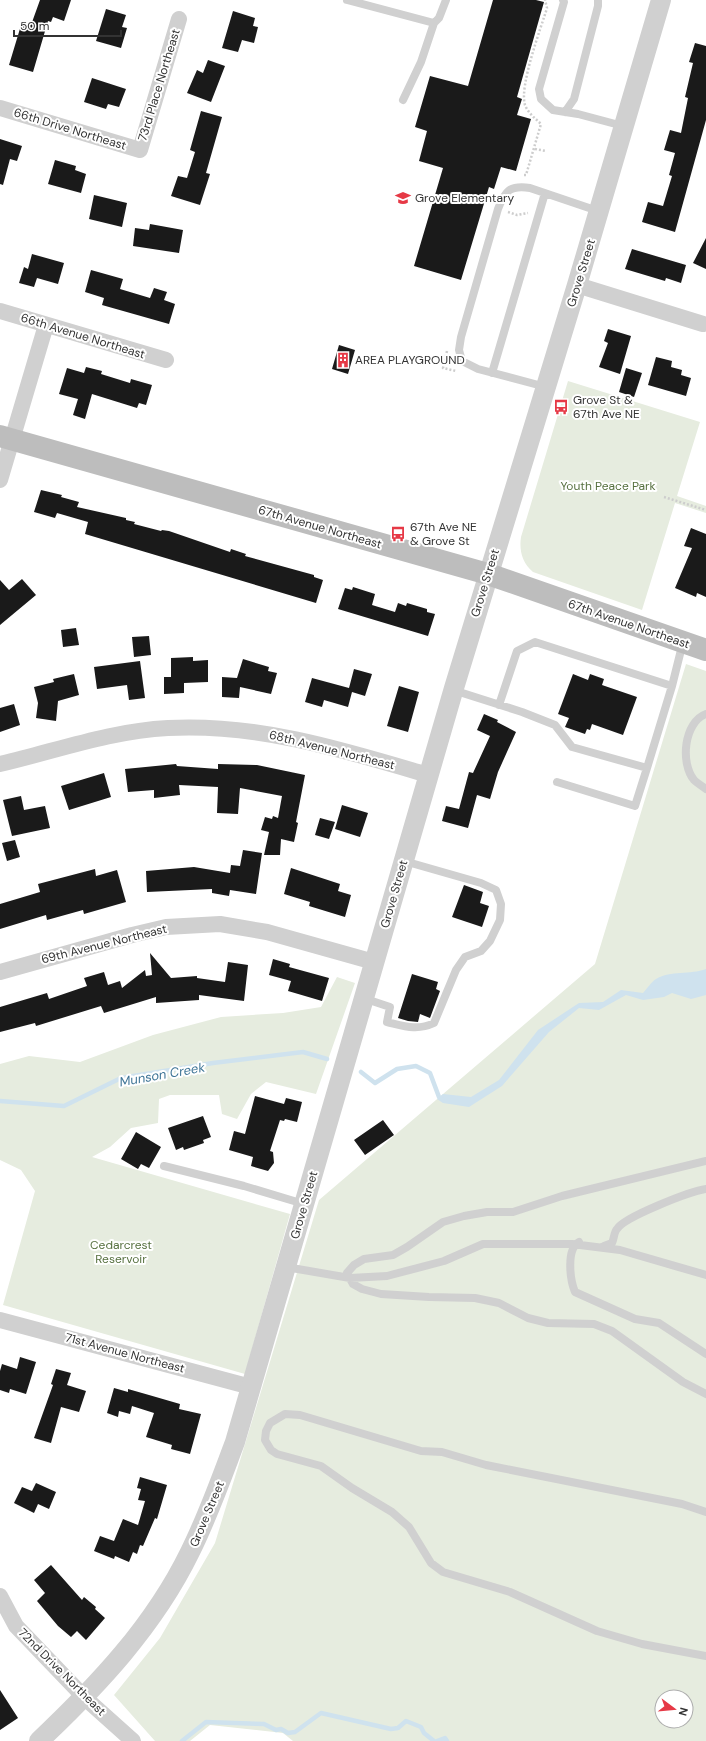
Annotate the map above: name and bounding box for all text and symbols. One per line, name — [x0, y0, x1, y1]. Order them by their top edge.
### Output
scale bar — [14, 12, 121, 38]
text: 50 m — [20, 18, 49, 34]
street label: 73rd Place Northeast — [134, 27, 184, 143]
street label: 66th Drive Northeast — [12, 104, 128, 154]
school or university icon: Grove Elementary — [394, 189, 412, 207]
place label: Grove Elementary — [415, 190, 514, 206]
street label: Grove Street — [563, 237, 599, 309]
street label: 66th Avenue Northeast — [19, 309, 147, 363]
building icon: AREA PLAYGROUND — [334, 351, 352, 369]
place label: AREA PLAYGROUND — [355, 352, 465, 368]
place label: Grove St & 67th Ave NE — [573, 392, 640, 422]
bus stop icon: Grove St & 67th Ave NE — [552, 398, 570, 416]
park label: Youth Peace Park — [560, 478, 656, 494]
street label: 67th Avenue Northeast — [256, 502, 384, 552]
place label: 67th Ave NE & Grove St — [410, 519, 477, 549]
bus stop icon: 67th Ave NE & Grove St — [389, 525, 407, 543]
street label: Grove Street — [467, 547, 503, 619]
street label: 67th Avenue Northeast — [566, 596, 692, 652]
street label: 68th Avenue Northeast — [268, 727, 397, 773]
street label: Grove Street — [377, 858, 411, 930]
street label: 69th Avenue Northeast — [40, 921, 169, 967]
water label: Munson Creek — [118, 1059, 206, 1090]
street label: Grove Street — [287, 1169, 321, 1241]
park label: Cedarcrest Reservoir — [90, 1237, 152, 1267]
street label: 71st Avenue Northeast — [63, 1329, 187, 1377]
street label: Grove Street — [186, 1478, 228, 1549]
street label: 72nd Drive Northeast — [15, 1625, 109, 1719]
north arrow — [654, 1689, 694, 1729]
text: N — [676, 1706, 691, 1718]

